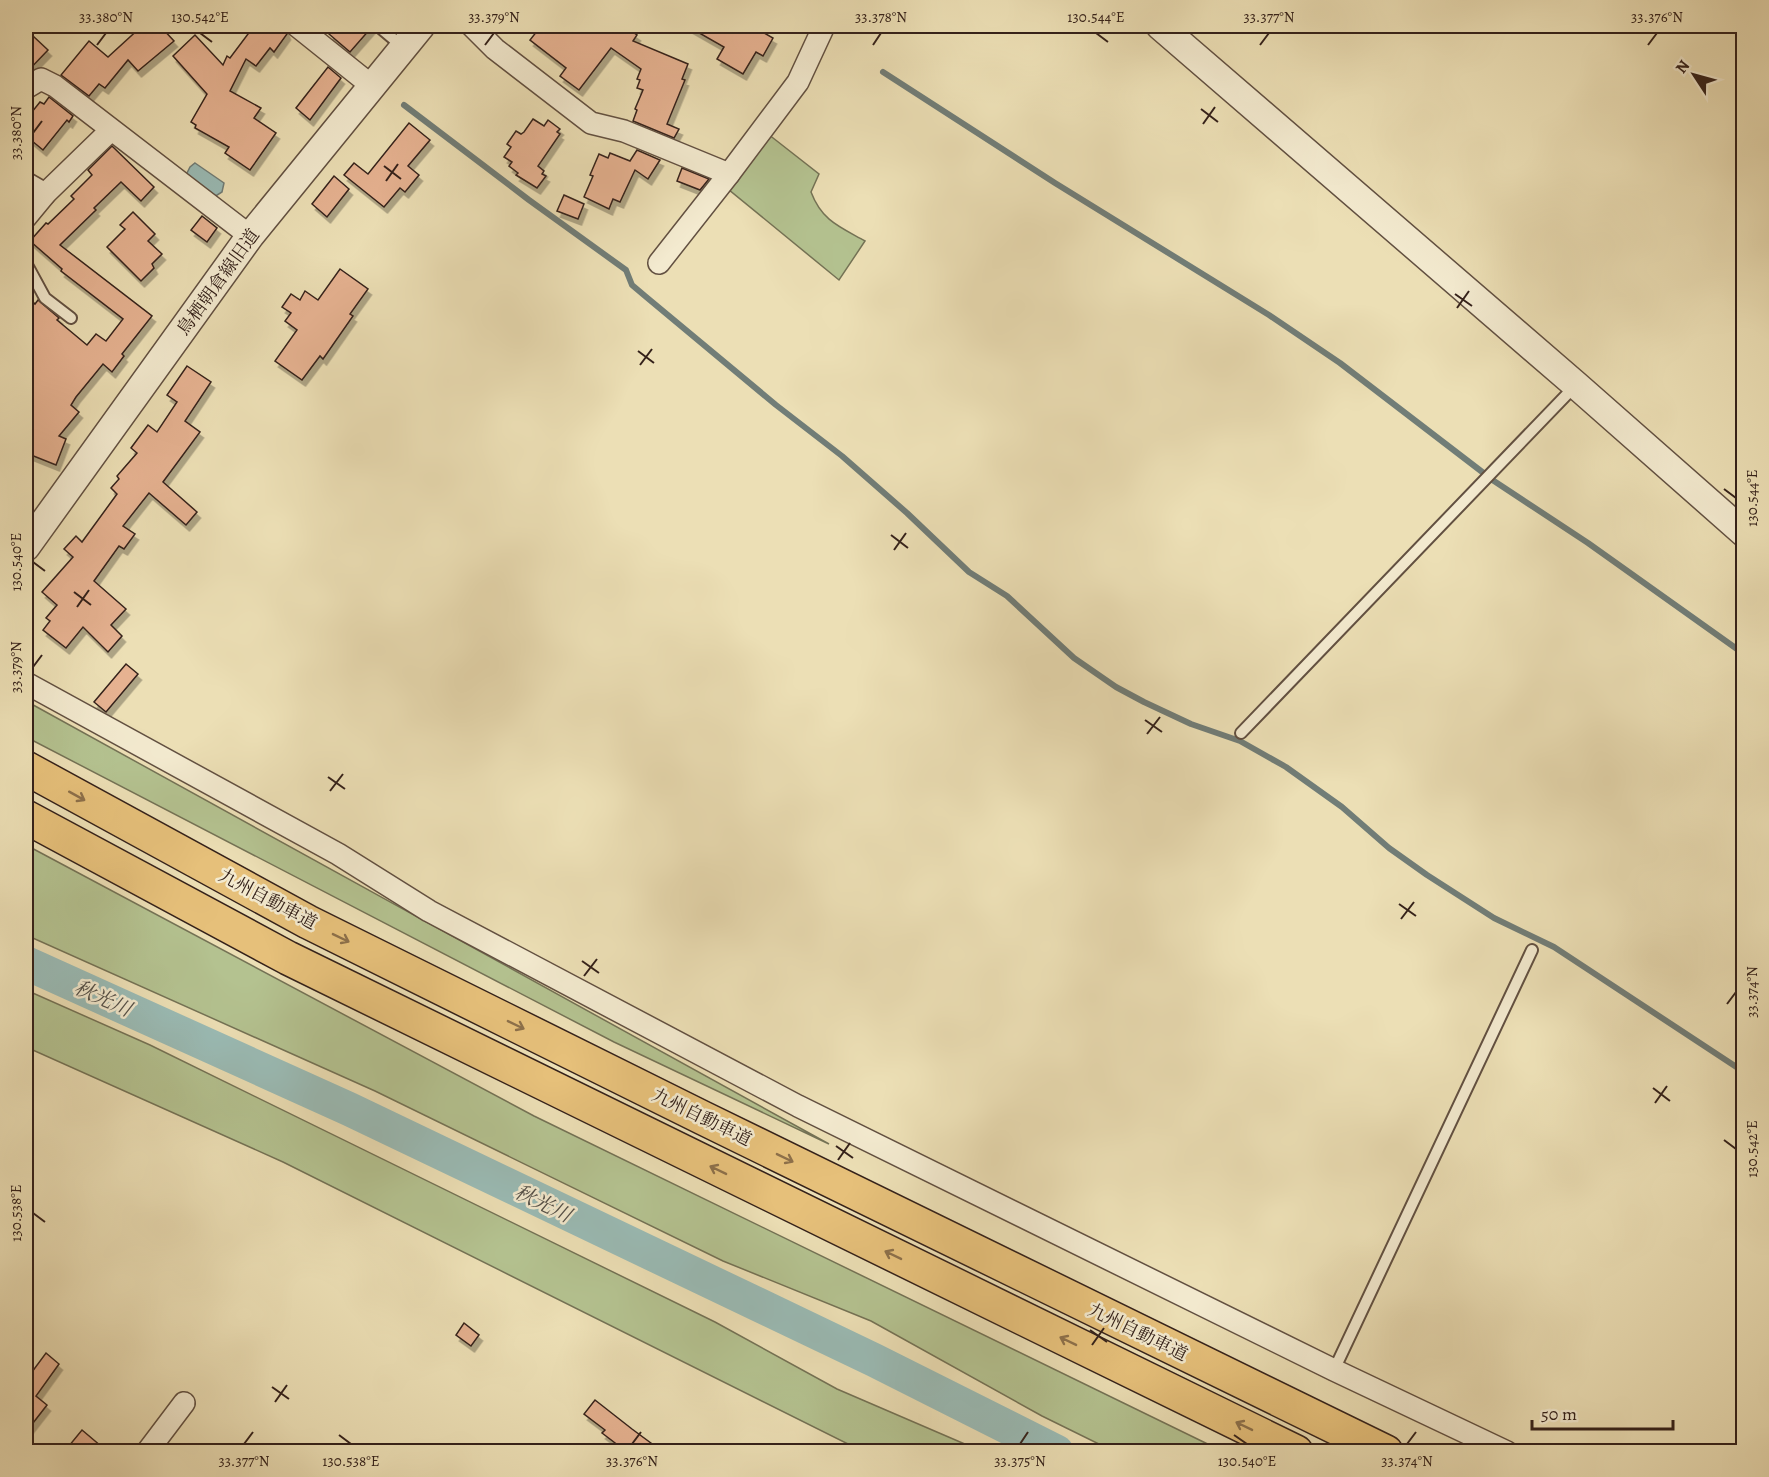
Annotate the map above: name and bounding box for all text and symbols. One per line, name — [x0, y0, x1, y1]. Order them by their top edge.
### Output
text: 33.380°N — [79, 7, 133, 27]
text: 130.542°E — [171, 7, 229, 27]
text: 33.379°N — [468, 7, 520, 27]
text: 33.378°N — [855, 7, 907, 27]
text: 130.544°E — [1067, 7, 1125, 27]
text: 33.377°N — [1243, 7, 1295, 27]
text: 33.376°N — [1631, 7, 1683, 27]
north arrow — [1664, 45, 1724, 105]
text: N — [1670, 55, 1695, 78]
text: 33.380°N — [6, 106, 26, 160]
street label: 鳥栖朝倉線旧道 — [171, 224, 265, 340]
text: 130.544°E — [1742, 469, 1762, 527]
text: 130.540°E — [6, 533, 26, 591]
text: 33.379°N — [6, 641, 26, 693]
one-way arrow — [68, 790, 85, 802]
street label: 九州自動車道 — [215, 863, 321, 935]
one-way arrow — [332, 933, 350, 945]
text: 33.374°N — [1742, 966, 1762, 1018]
water label: 秋光川 — [70, 974, 138, 1024]
one-way arrow — [506, 1020, 524, 1031]
street label: 九州自動車道 — [648, 1083, 756, 1151]
text: 130.542°E — [1742, 1120, 1762, 1178]
one-way arrow — [775, 1153, 793, 1165]
one-way arrow — [709, 1163, 727, 1175]
water label: 秋光川 — [510, 1178, 577, 1230]
text: 130.538°E — [6, 1184, 26, 1242]
one-way arrow — [884, 1249, 902, 1261]
street label: 九州自動車道 — [1084, 1298, 1192, 1366]
one-way arrow — [1060, 1334, 1078, 1346]
scale bar — [1532, 1393, 1673, 1431]
text: 50 m — [1541, 1402, 1577, 1426]
one-way arrow — [1235, 1420, 1253, 1432]
text: 33.377°N — [218, 1451, 270, 1471]
text: 130.538°E — [322, 1451, 380, 1471]
text: 33.376°N — [606, 1451, 658, 1471]
text: 33.375°N — [994, 1451, 1046, 1471]
text: 130.540°E — [1218, 1451, 1276, 1471]
text: 33.374°N — [1381, 1451, 1433, 1471]

